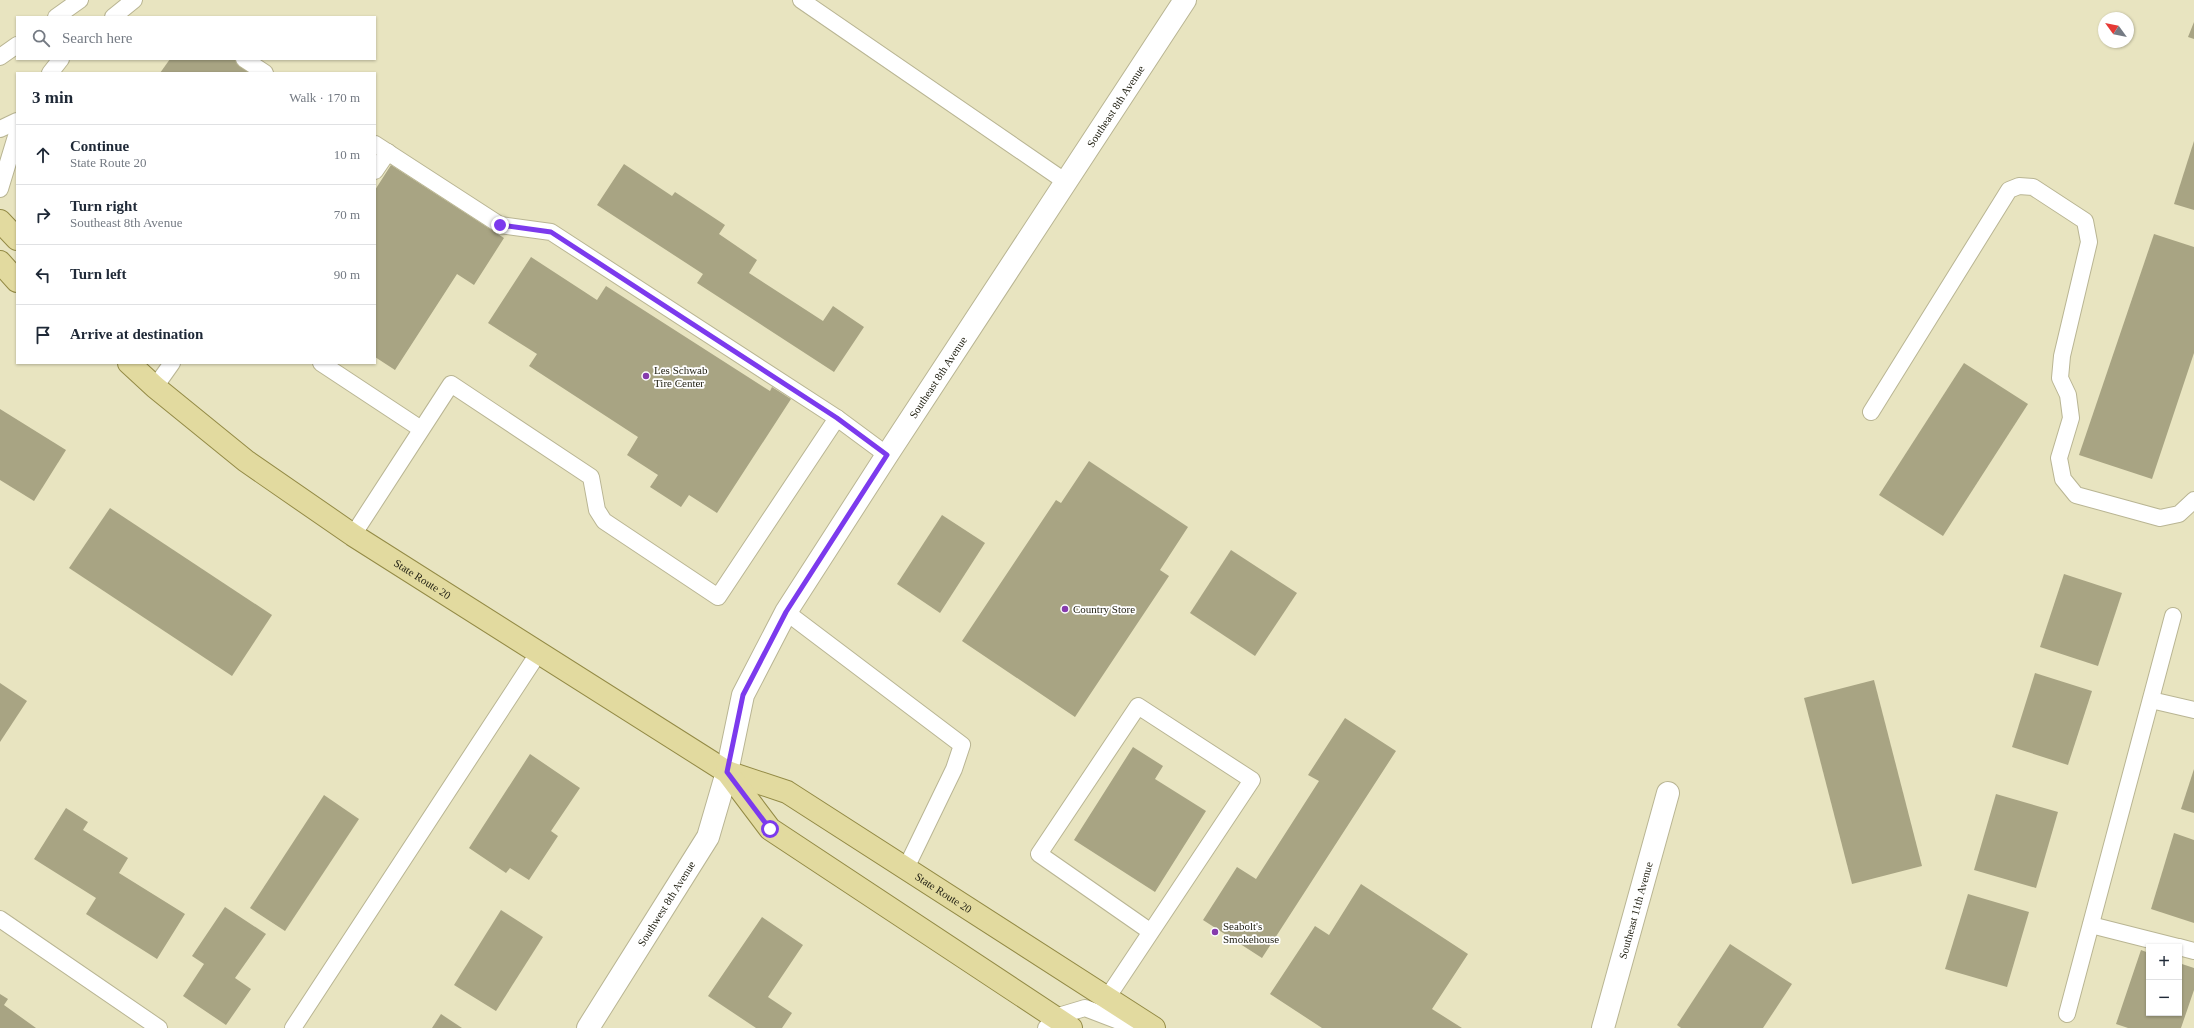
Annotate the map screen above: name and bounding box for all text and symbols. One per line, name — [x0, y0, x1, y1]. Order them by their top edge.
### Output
north arrow — [2098, 12, 2134, 48]
search box — [16, 16, 376, 60]
icon: search — [30, 27, 52, 49]
text: Search here — [62, 30, 132, 46]
street label: Southeast 8th Avenue — [1084, 63, 1147, 149]
text: 3 min — [32, 88, 73, 107]
text: Walk · 170 m — [289, 90, 360, 105]
text: Continue — [70, 138, 129, 154]
icon: ahead — [32, 144, 54, 166]
text: 10 m — [334, 147, 360, 162]
text: State Route 20 — [70, 155, 147, 170]
text: Turn right — [70, 198, 137, 214]
icon: right — [32, 204, 54, 226]
text: 70 m — [334, 207, 360, 222]
text: Southeast 8th Avenue — [70, 215, 182, 230]
route end — [491, 216, 509, 234]
icon: left — [32, 264, 54, 286]
text: Turn left — [70, 266, 127, 282]
text: 90 m — [334, 267, 360, 282]
icon: arrive — [32, 324, 54, 346]
text: Arrive at destination — [70, 326, 203, 342]
street label: Southeast 8th Avenue — [907, 334, 969, 420]
place label: Les Schwab Tire Center — [654, 364, 708, 389]
marker: Les Schwab Tire Center — [641, 371, 651, 381]
street label: State Route 20 — [392, 557, 453, 602]
place label: Country Store — [1073, 603, 1135, 615]
marker: Country Store — [1060, 604, 1070, 614]
route start — [761, 820, 779, 838]
street label: Southwest 8th Avenue — [635, 859, 697, 948]
street label: Southeast 11th Avenue — [1616, 860, 1655, 960]
street label: State Route 20 — [913, 870, 975, 916]
place label: Seabolt's Smokehouse — [1223, 920, 1279, 945]
marker: Seabolt's Smokehouse — [1210, 927, 1220, 937]
map controls — [2146, 944, 2182, 1016]
button: + — [2146, 944, 2182, 980]
button: − — [2146, 980, 2182, 1016]

